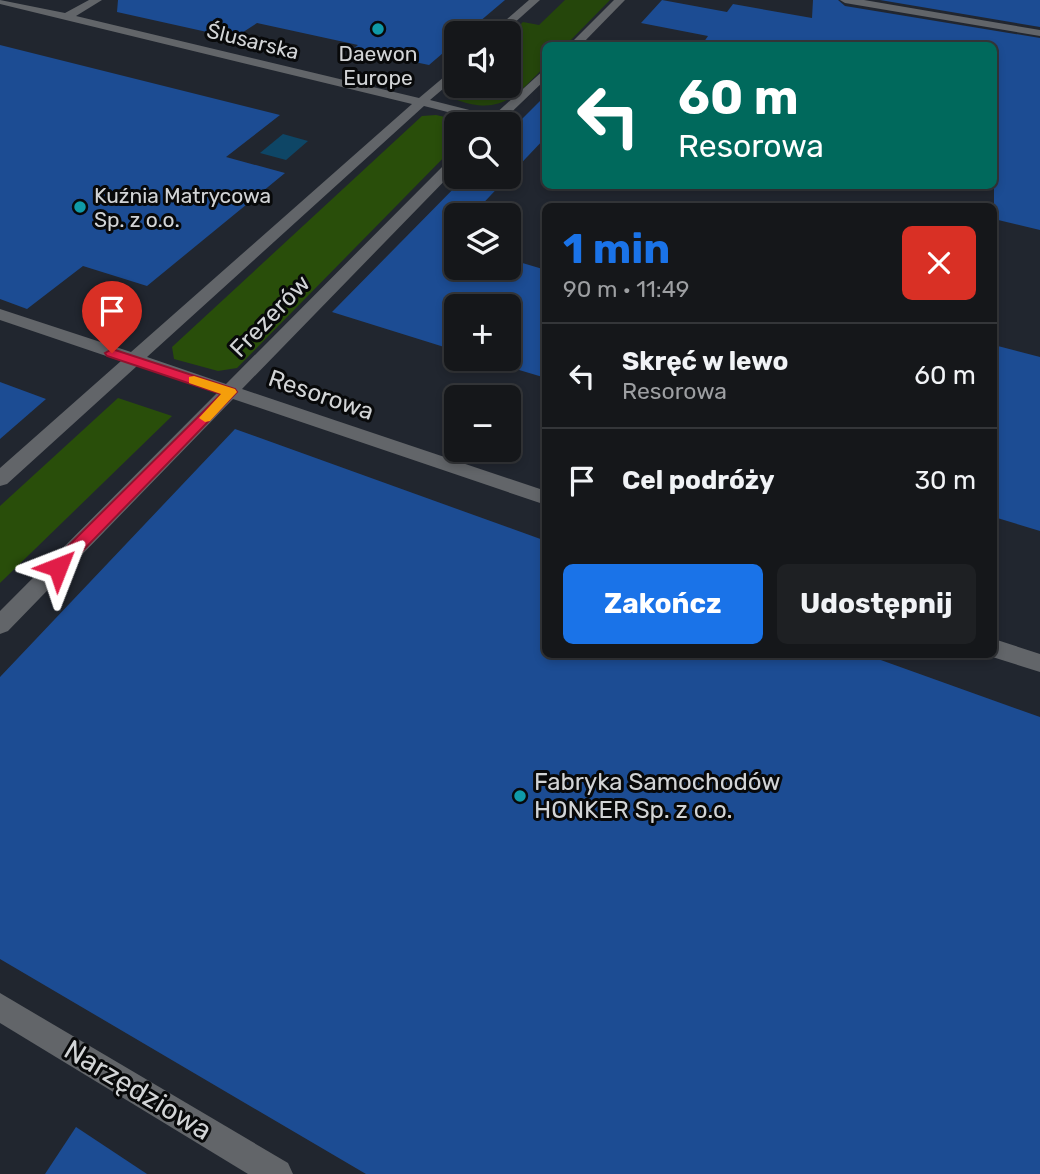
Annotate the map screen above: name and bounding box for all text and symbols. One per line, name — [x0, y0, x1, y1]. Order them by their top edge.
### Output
street label: Ślusarska — [204, 17, 302, 65]
marker: Daewon Europe — [370, 21, 386, 37]
map controls — [444, 21, 521, 462]
button: sound — [444, 21, 521, 98]
place label: Daewon Europe — [339, 41, 417, 90]
text: 60 m — [678, 68, 799, 126]
icon: left — [563, 70, 654, 161]
button: search — [444, 112, 521, 189]
text: Resorowa — [678, 127, 824, 165]
place label: Kuźnia Matrycowa Sp. z o.o. — [94, 183, 271, 232]
marker: Kuźnia Matrycowa Sp. z o.o. — [72, 199, 88, 215]
button: layers — [444, 203, 521, 280]
text: 1 min — [563, 224, 670, 274]
button: close — [902, 226, 976, 300]
street label: Frezerów — [224, 269, 316, 363]
text: 90 m · 11:49 — [563, 275, 690, 303]
pin — [82, 281, 142, 353]
icon: arrive — [93, 292, 131, 330]
button: + — [444, 294, 521, 371]
text: Skręć w lewo — [622, 346, 788, 377]
icon: left — [563, 357, 601, 395]
text: 60 m — [914, 360, 976, 391]
street label: Resorowa — [265, 364, 377, 426]
text: Resorowa — [622, 377, 727, 405]
button: − — [444, 385, 521, 462]
icon: arrive — [563, 462, 601, 500]
text: Cel podróży — [622, 465, 775, 496]
text: 30 m — [914, 465, 976, 496]
position arrow — [21, 530, 95, 604]
button: Zakończ — [563, 564, 763, 644]
button: Udostępnij — [777, 564, 976, 644]
place label: Fabryka Samochodów HONKER Sp. z o.o. — [534, 768, 780, 824]
marker: Fabryka Samochodów HONKER Sp. z o.o. — [512, 788, 528, 804]
street label: Narzędziowa — [58, 1033, 218, 1147]

